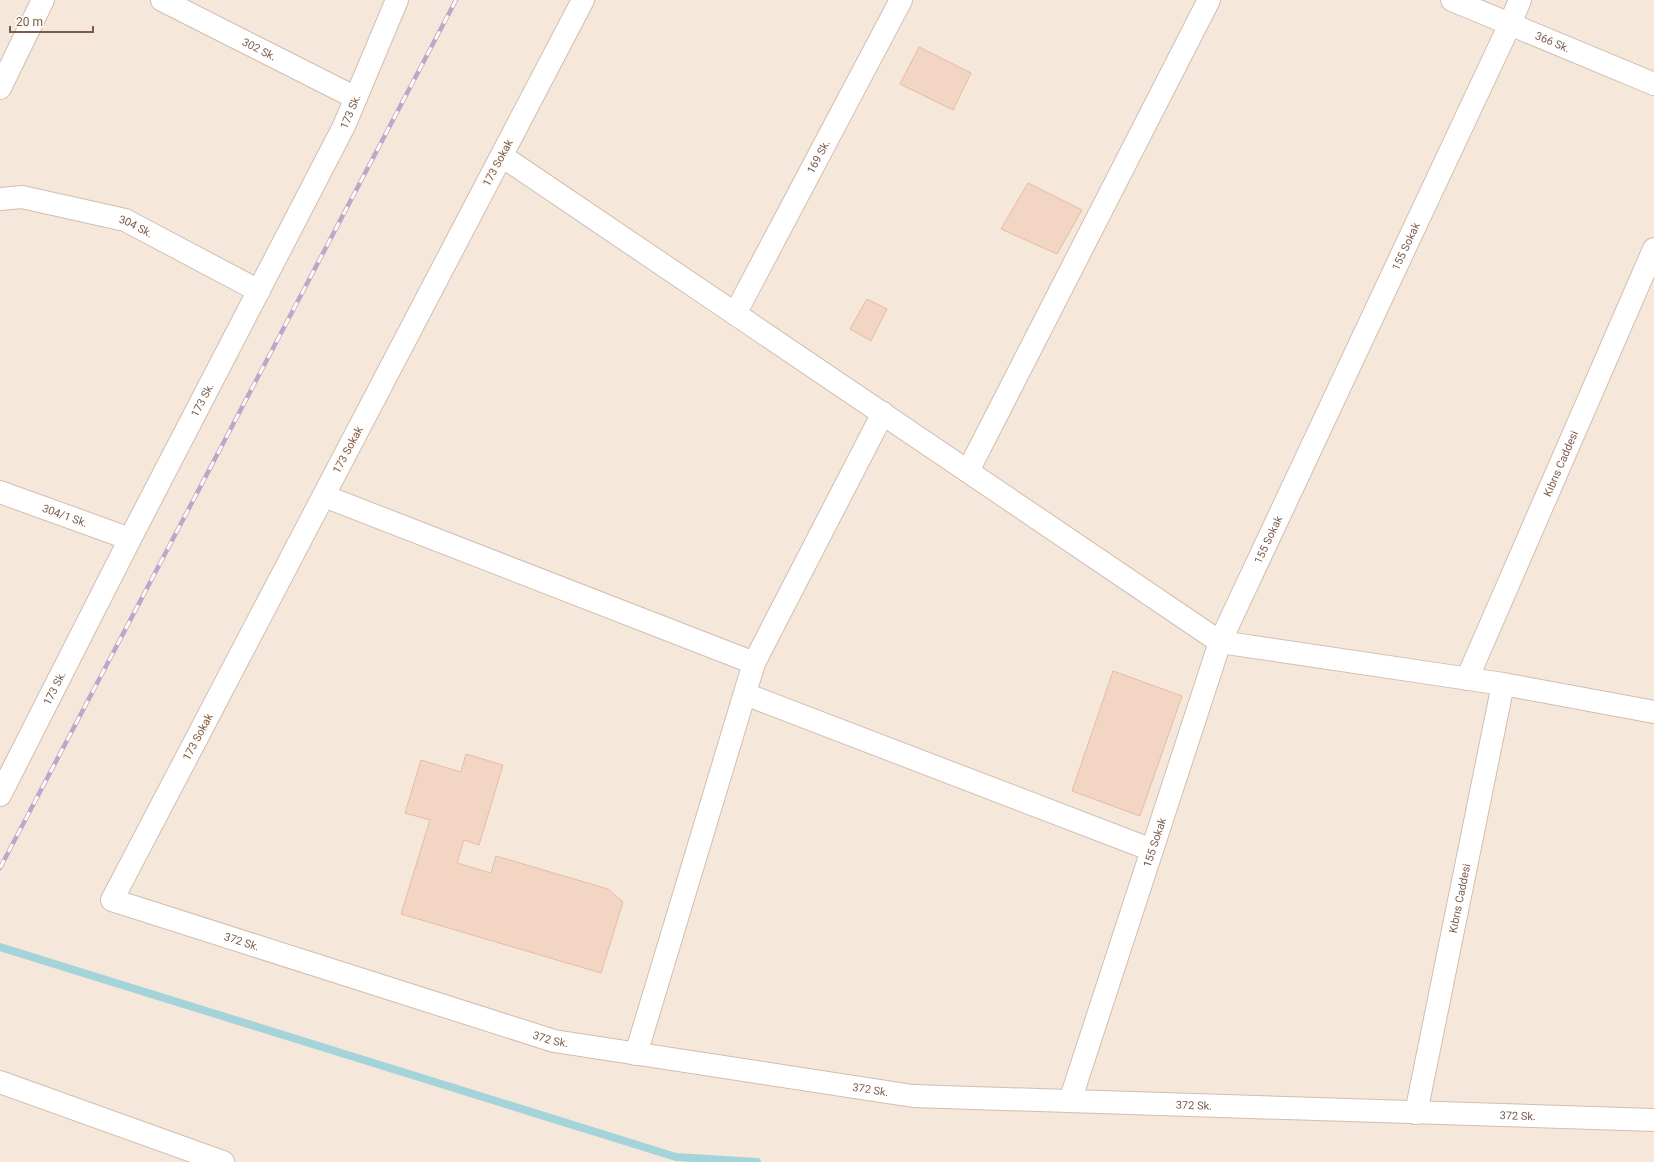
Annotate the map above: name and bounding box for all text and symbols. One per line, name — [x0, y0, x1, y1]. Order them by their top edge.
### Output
scale bar — [10, 8, 93, 34]
text: 20 m — [16, 15, 43, 29]
street label: 366 Sk. — [1533, 29, 1572, 55]
street label: 302 Sk. — [240, 35, 279, 63]
street label: 173 Sk. — [337, 92, 363, 131]
street label: 173 Sokak — [480, 137, 516, 189]
street label: 169 Sk. — [804, 137, 832, 176]
street label: 304 Sk. — [118, 212, 155, 240]
street label: 155 Sokak — [1389, 220, 1423, 272]
street label: 173 Sk. — [188, 381, 216, 419]
street label: 173 Sokak — [330, 424, 366, 476]
street label: Kıbrıs Caddesi — [1541, 429, 1581, 498]
street label: 304/1 Sk. — [41, 501, 89, 530]
street label: 155 Sokak — [1251, 513, 1285, 566]
street label: 173 Sk. — [40, 669, 68, 707]
street label: 173 Sokak — [180, 711, 216, 763]
street label: 155 Sokak — [1140, 816, 1169, 869]
street label: Kıbrıs Caddesi — [1446, 863, 1473, 934]
street label: 372 Sk. — [222, 930, 261, 953]
street label: 372 Sk. — [531, 1028, 569, 1050]
street label: 372 Sk. — [852, 1080, 890, 1099]
street label: 372 Sk. — [1176, 1098, 1212, 1112]
street label: 372 Sk. — [1499, 1109, 1536, 1123]

